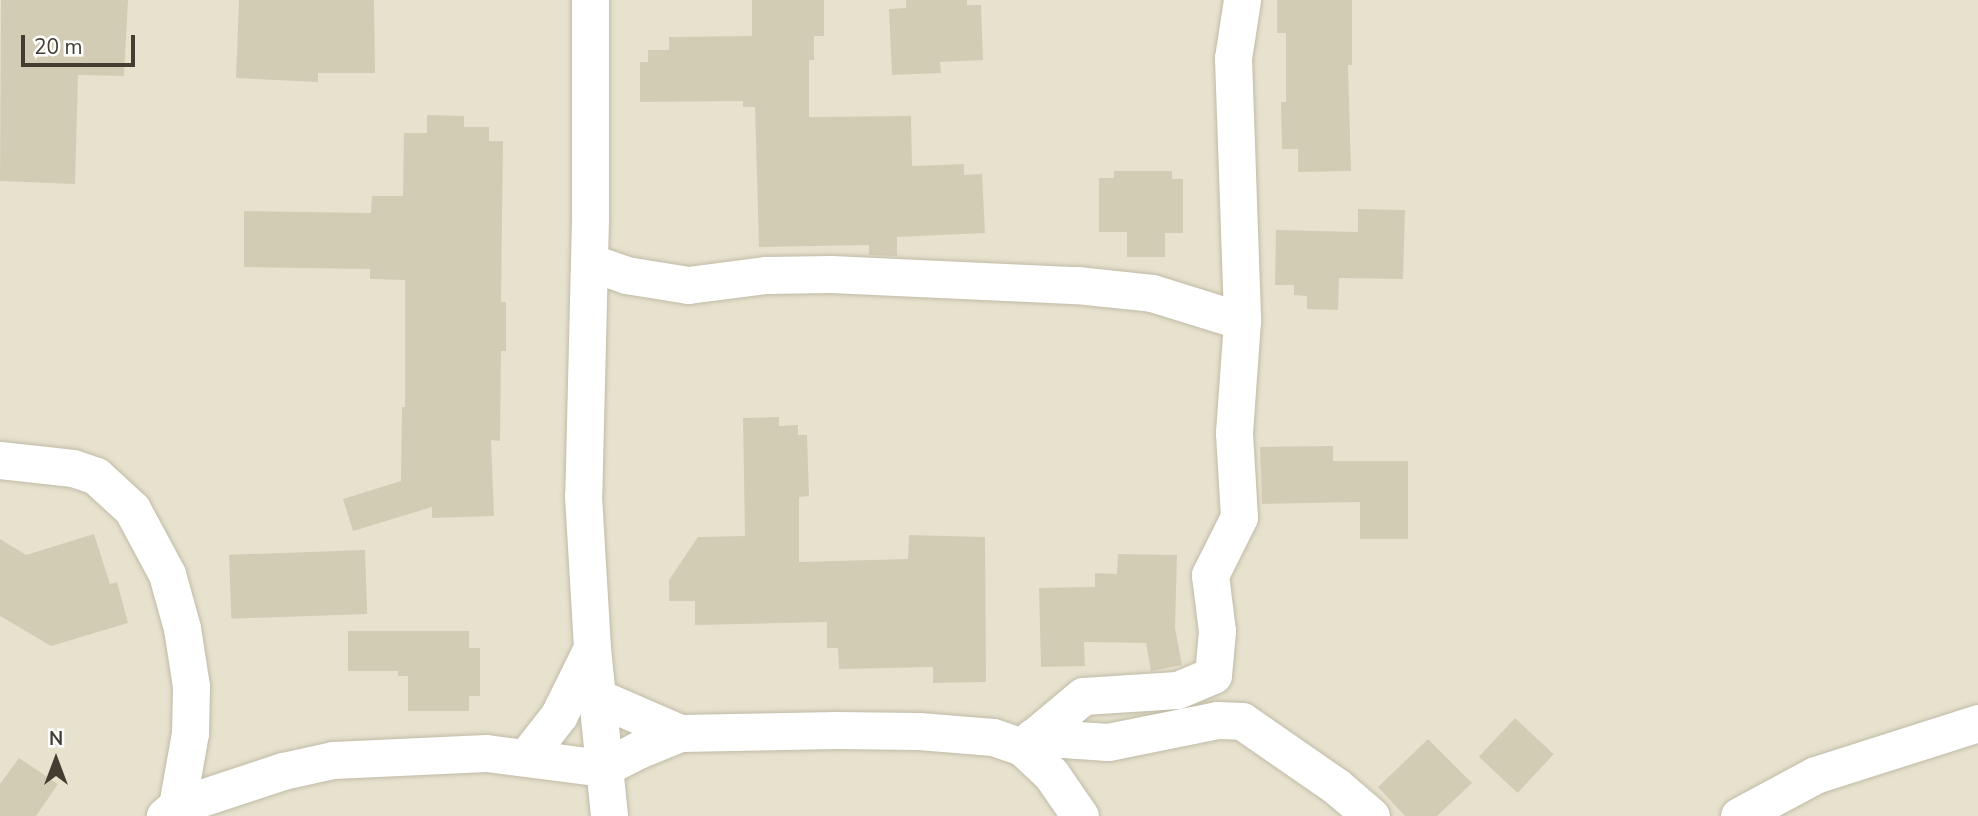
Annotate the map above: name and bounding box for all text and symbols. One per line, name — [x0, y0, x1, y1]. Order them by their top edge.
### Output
scale bar — [24, 21, 138, 65]
text: 20 m — [34, 33, 83, 61]
north arrow — [21, 725, 91, 795]
text: N — [49, 726, 63, 752]

